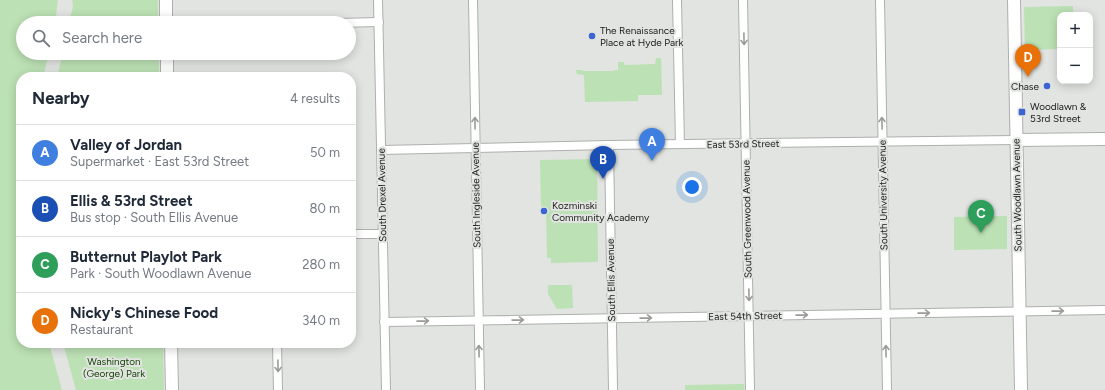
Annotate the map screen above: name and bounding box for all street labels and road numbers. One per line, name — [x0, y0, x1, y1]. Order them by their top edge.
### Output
street label: East 53rd Street — [706, 137, 780, 151]
street label: South Woodlawn Avenue — [1010, 138, 1024, 252]
street label: South University Avenue — [876, 139, 890, 250]
street label: South Ingleside Avenue — [469, 141, 483, 248]
street label: South Drexel Avenue — [375, 148, 389, 242]
street label: South Greenwood Avenue — [739, 159, 755, 278]
street label: South Ellis Avenue — [604, 238, 618, 322]
street label: East 54th Street — [708, 309, 782, 323]

